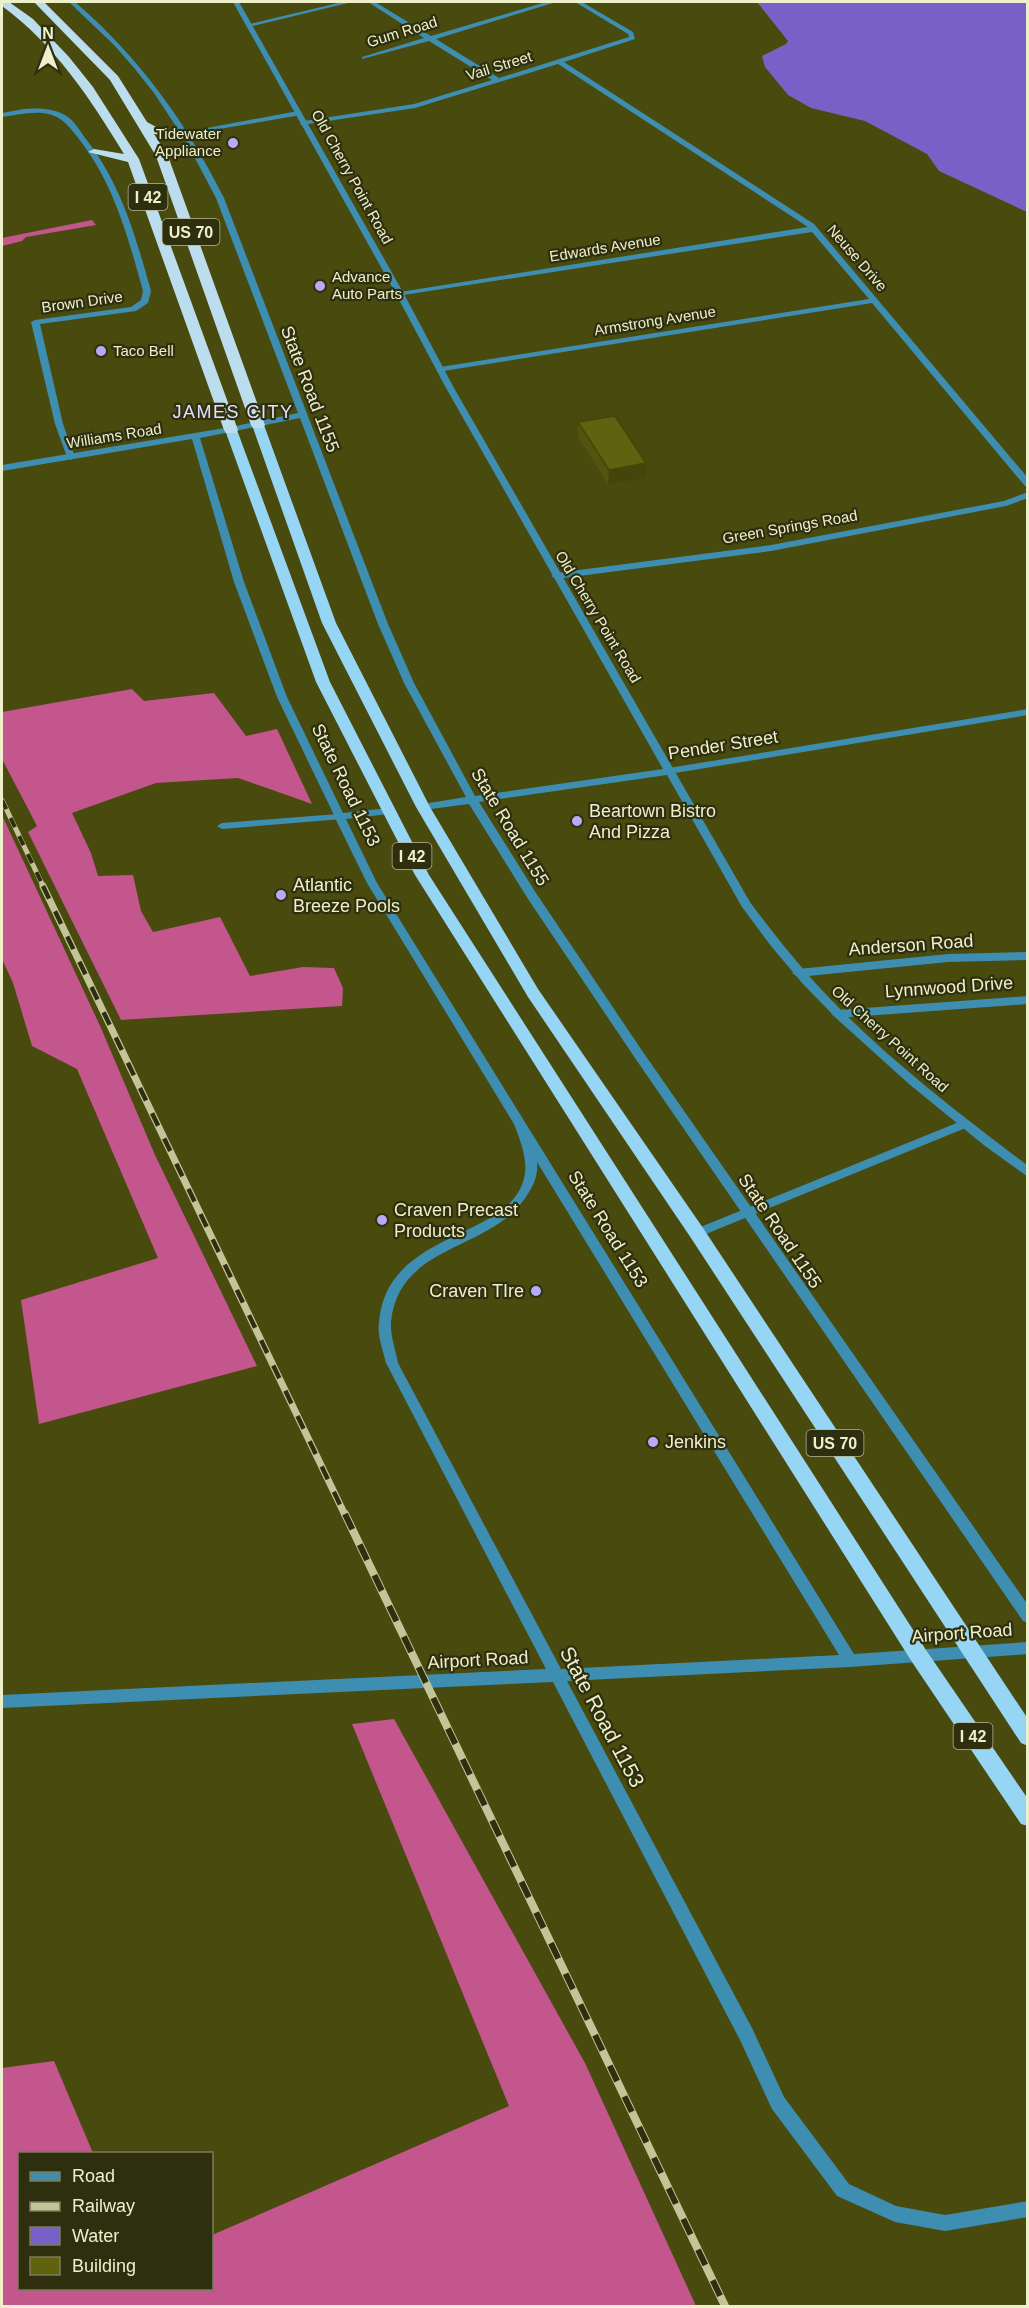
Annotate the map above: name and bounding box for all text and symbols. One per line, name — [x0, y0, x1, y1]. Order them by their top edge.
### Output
street label: Gum Road — [365, 13, 439, 50]
north arrow — [18, 18, 78, 78]
text: N — [42, 25, 54, 42]
street label: Vail Street — [464, 47, 535, 84]
street label: Old Cherry Point Road — [308, 107, 396, 247]
place label: Tidewater Appliance — [155, 125, 221, 159]
marker: Tidewater Appliance — [226, 136, 240, 150]
road number: I 42 — [128, 184, 168, 210]
road number: US 70 — [162, 219, 219, 245]
street label: Neuse Drive — [824, 221, 891, 294]
street label: Edwards Avenue — [548, 230, 662, 265]
place label: Advance Auto Parts — [332, 268, 402, 302]
marker: Advance Auto Parts — [313, 279, 327, 293]
street label: Brown Drive — [40, 287, 124, 316]
street label: Armstrong Avenue — [593, 302, 717, 339]
street label: State Road 1155 — [277, 323, 343, 455]
place label: Taco Bell — [113, 342, 174, 359]
marker: Taco Bell — [94, 344, 108, 358]
district label: JAMES CITY — [172, 402, 294, 422]
street label: Williams Road — [65, 420, 163, 451]
street label: Green Springs Road — [721, 506, 859, 547]
street label: Old Cherry Point Road — [552, 548, 645, 686]
street label: State Road 1153 — [308, 720, 384, 850]
street label: Pender Street — [667, 726, 779, 764]
street label: State Road 1155 — [467, 765, 553, 889]
place label: Beartown Bistro And Pizza — [589, 801, 716, 842]
marker: Beartown Bistro And Pizza — [570, 814, 584, 828]
road number: I 42 — [392, 843, 432, 869]
place label: Atlantic Breeze Pools — [293, 875, 400, 916]
marker: Atlantic Breeze Pools — [274, 888, 288, 902]
street label: Anderson Road — [848, 931, 974, 959]
street label: Lynnwood Drive — [884, 973, 1014, 1001]
street label: Old Cherry Point Road — [829, 982, 952, 1095]
street label: State Road 1153 — [564, 1167, 652, 1291]
street label: State Road 1155 — [734, 1170, 826, 1292]
place label: Craven Precast Products — [394, 1200, 518, 1241]
marker: Craven Precast Products — [375, 1213, 389, 1227]
place label: Craven TIre — [429, 1281, 524, 1301]
marker: Craven TIre — [529, 1284, 543, 1298]
road number: US 70 — [806, 1430, 864, 1456]
place label: Jenkins — [665, 1432, 726, 1452]
marker: Jenkins — [646, 1435, 660, 1449]
street label: Airport Road — [911, 1619, 1013, 1647]
street label: State Road 1153 — [556, 1642, 649, 1791]
street label: Airport Road — [427, 1647, 529, 1673]
road number: I 42 — [954, 1723, 992, 1749]
legend — [18, 2152, 213, 2290]
text: Road — [72, 2166, 115, 2186]
text: Railway — [72, 2196, 135, 2216]
text: Water — [72, 2226, 119, 2246]
text: Building — [72, 2256, 136, 2276]

